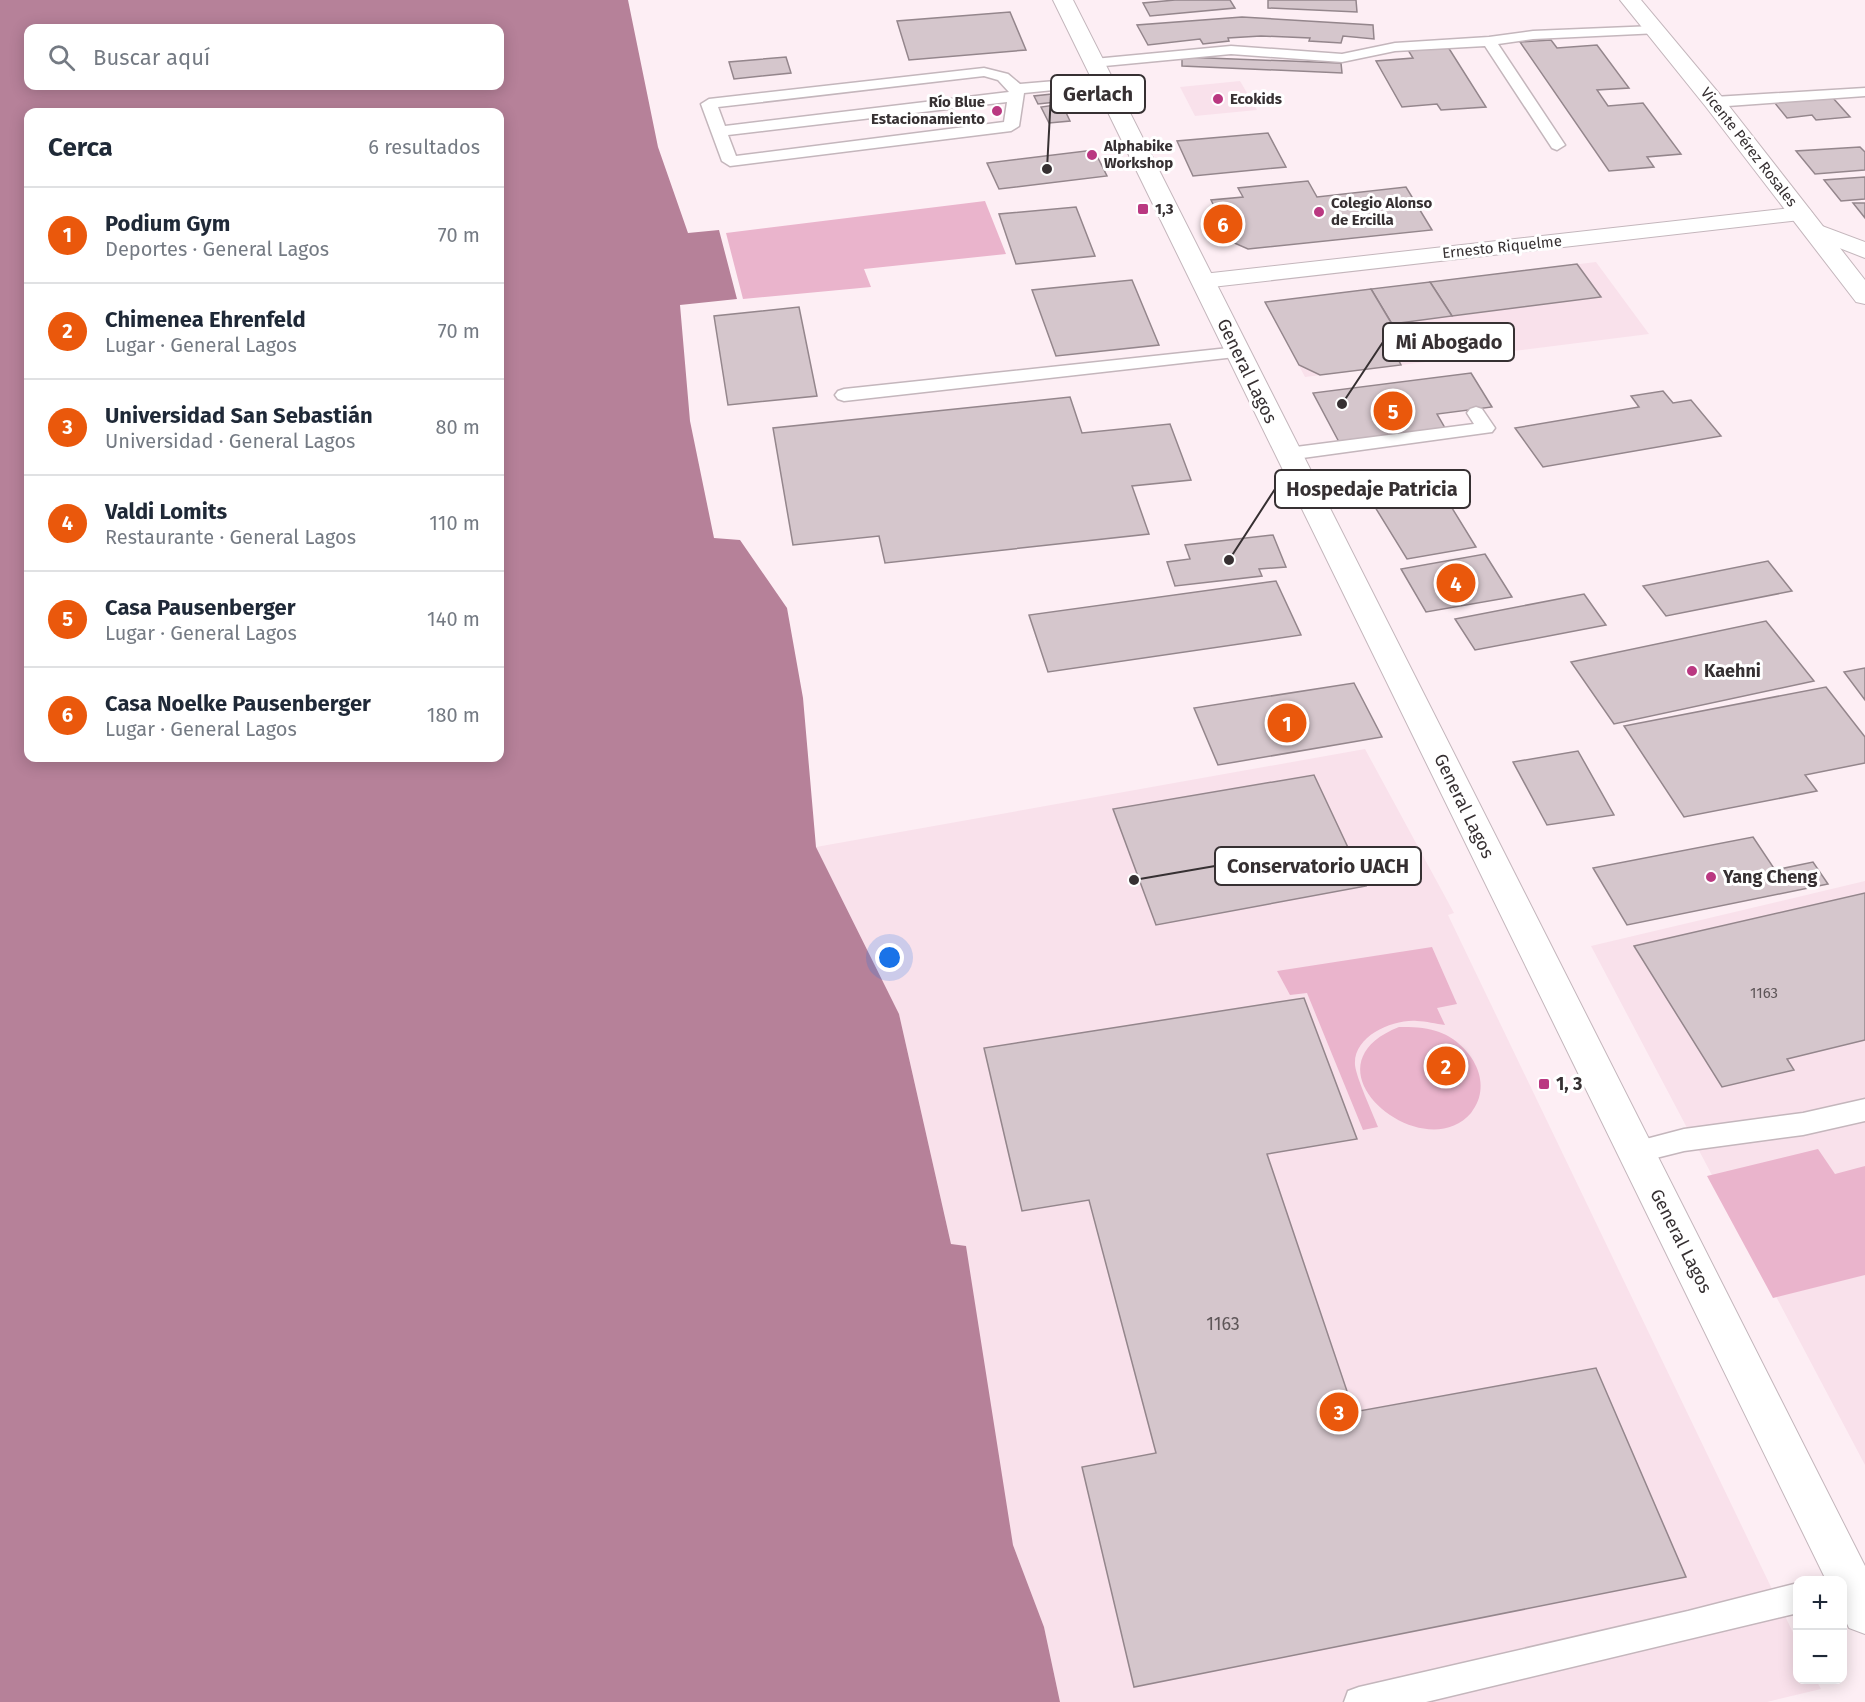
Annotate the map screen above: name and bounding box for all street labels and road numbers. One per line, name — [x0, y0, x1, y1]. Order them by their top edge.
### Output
street label: Vicente Pérez Rosales — [1697, 84, 1801, 210]
street label: Ernesto Riquelme — [1441, 232, 1563, 262]
street label: General Lagos — [1212, 315, 1282, 427]
street label: General Lagos — [1429, 750, 1499, 862]
street label: General Lagos — [1645, 1185, 1717, 1297]

